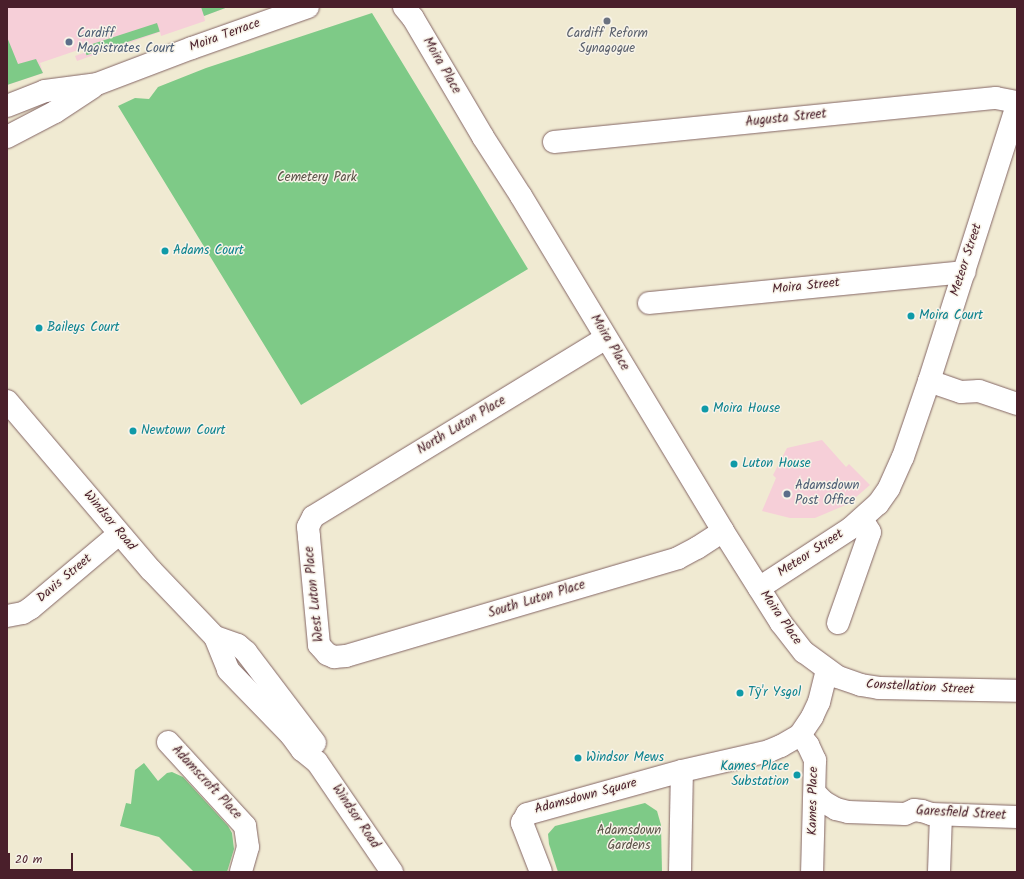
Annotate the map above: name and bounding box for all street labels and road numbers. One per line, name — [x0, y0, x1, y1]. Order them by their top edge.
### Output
street label: Moira Terrace — [188, 16, 262, 56]
street label: Moira Place — [419, 35, 463, 97]
street label: Augusta Street — [745, 107, 827, 131]
street label: Meteor Street — [948, 222, 986, 298]
street label: Moira Street — [771, 276, 841, 298]
street label: Moira Place — [586, 312, 632, 374]
street label: North Luton Place — [415, 393, 509, 459]
street label: Windsor Road — [79, 488, 139, 554]
street label: Meteor Street — [775, 527, 847, 581]
street label: West Luton Place — [302, 545, 328, 643]
street label: Davis Street — [34, 552, 96, 606]
street label: South Luton Place — [487, 578, 587, 622]
street label: Moira Place — [756, 588, 804, 648]
street label: Constellation Street — [865, 677, 975, 699]
street label: Adamscroft Place — [168, 743, 244, 823]
street label: Kames Place — [806, 767, 822, 835]
street label: Adamsdown Square — [533, 776, 639, 818]
street label: Windsor Road — [328, 782, 382, 852]
street label: Garesfield Street — [916, 804, 1006, 824]

